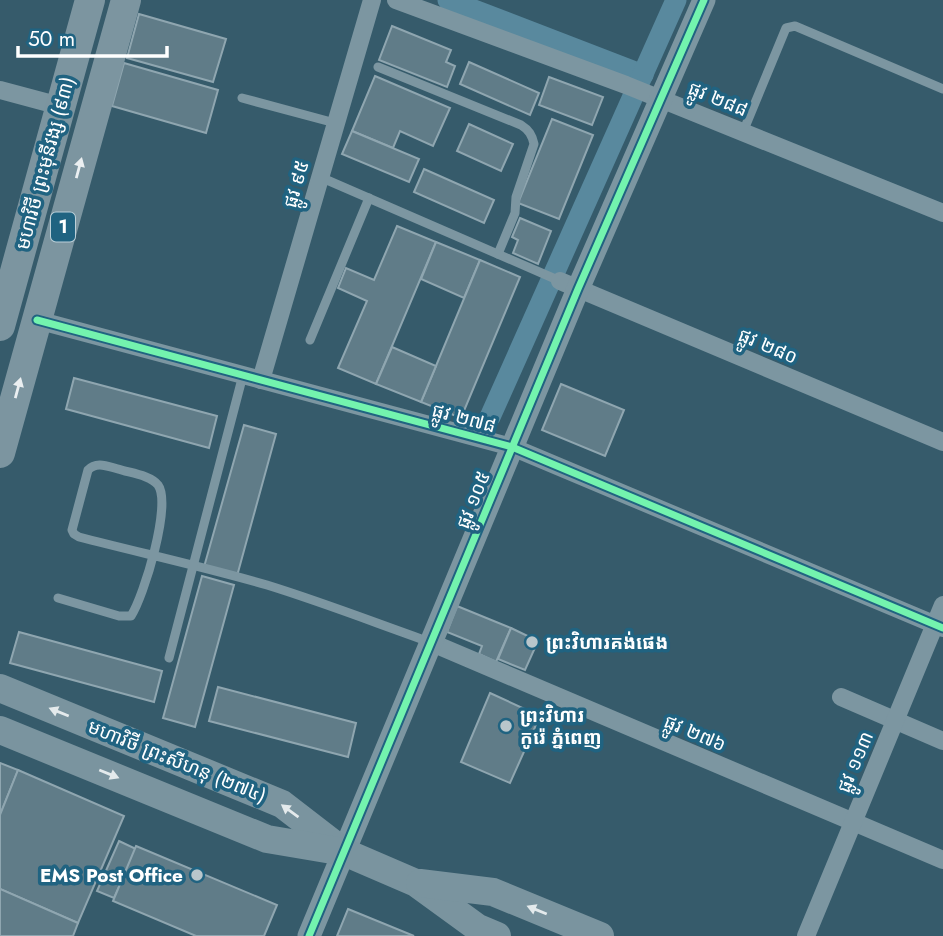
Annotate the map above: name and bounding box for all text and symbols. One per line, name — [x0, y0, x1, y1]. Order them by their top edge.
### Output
scale bar — [18, 14, 166, 58]
text: 50 m — [28, 24, 75, 54]
street label: មហាវិថី ព្រះមុនីវង្ស (៩៣) — [9, 74, 81, 252]
street label: ផ្លូវ ២៨៨ — [683, 75, 752, 127]
one-way arrow — [74, 157, 85, 179]
street label: ផ្លូវ ៩៥ — [276, 157, 319, 212]
road number: 1 — [51, 212, 75, 242]
street label: ផ្លូវ ២៨០ — [733, 321, 802, 374]
one-way arrow — [13, 376, 24, 398]
street label: ផ្លូវ ២៧៨ — [428, 397, 499, 443]
street label: ផ្លូវ ១០៥ — [449, 467, 500, 534]
place label: ព្រះវិហារគង់ផេង — [546, 629, 668, 656]
marker: ព្រះវិហារគង់ផេង — [524, 634, 540, 650]
place label: ព្រះវិហារ កូរ៉េ ភ្នំពេញ — [520, 702, 602, 751]
one-way arrow — [48, 706, 69, 717]
street label: ផ្លូវ ២៧៦ — [658, 708, 730, 761]
street label: មហាវិថី ព្រះសីហនុ (២៧៤) — [84, 713, 270, 809]
marker: ព្រះវិហារ កូរ៉េ ភ្នំពេញ — [498, 718, 514, 734]
street label: ផ្លូវ ១១៣ — [830, 727, 883, 798]
one-way arrow — [98, 769, 119, 780]
one-way arrow — [281, 804, 299, 818]
place label: EMS Post Office — [40, 862, 183, 889]
marker: EMS Post Office — [189, 867, 205, 883]
one-way arrow — [527, 904, 547, 916]

